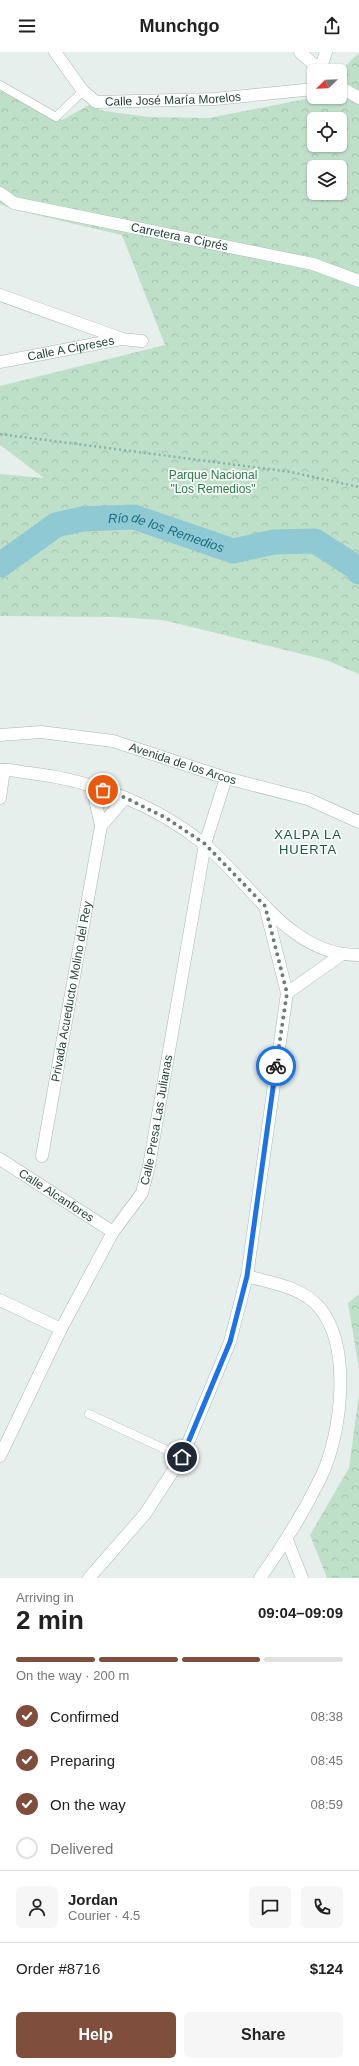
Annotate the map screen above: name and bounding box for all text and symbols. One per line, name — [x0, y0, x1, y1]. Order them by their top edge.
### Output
icon: menu — [16, 15, 38, 37]
icon: share — [321, 15, 343, 37]
text: Munchgo — [140, 16, 219, 36]
north arrow — [307, 64, 347, 104]
map controls — [307, 64, 347, 200]
street label: Calle José María Morelos — [105, 89, 242, 109]
button: locate — [307, 112, 347, 152]
button: layers — [307, 160, 347, 200]
street label: Carretera a Ciprés — [130, 220, 229, 253]
street label: Calle A Cipreses — [26, 333, 115, 364]
park label: Parque Nacional "Los Remedios" — [169, 468, 257, 496]
water label: Río de los Remedios — [108, 509, 227, 555]
street label: Avenida de los Arcos — [127, 740, 238, 787]
pin — [86, 773, 120, 807]
icon: bag — [92, 779, 114, 801]
district label: XALPA LA HUERTA — [274, 827, 342, 857]
street label: Privada Acueducto Molino del Rey — [48, 900, 94, 1083]
courier — [256, 1046, 296, 1086]
street label: Calle Presa Las Julianas — [137, 1054, 175, 1187]
icon: bike — [265, 1055, 287, 1077]
street label: Calle Alcanfores — [16, 1166, 97, 1225]
pin — [165, 1440, 199, 1474]
icon: home — [171, 1446, 193, 1468]
text: Arriving in — [16, 1590, 74, 1605]
text: 09:04–09:09 — [258, 1604, 343, 1621]
text: 2 min — [16, 1605, 84, 1635]
text: On the way · 200 m — [16, 1668, 129, 1683]
icon: check — [16, 1705, 38, 1727]
text: Confirmed — [50, 1708, 119, 1725]
text: 08:38 — [310, 1709, 343, 1724]
icon: check — [16, 1749, 38, 1771]
text: Preparing — [50, 1752, 115, 1769]
text: 08:45 — [310, 1753, 343, 1768]
icon: check — [16, 1793, 38, 1815]
text: On the way — [50, 1796, 126, 1813]
text: 08:59 — [310, 1797, 343, 1812]
text: Delivered — [50, 1840, 113, 1857]
button: person — [16, 1886, 58, 1928]
button: chat — [249, 1886, 291, 1928]
button: phone — [301, 1886, 343, 1928]
text: Jordan — [68, 1891, 118, 1908]
text: Courier · 4.5 — [68, 1908, 140, 1923]
text: Order #8716 — [16, 1960, 100, 1977]
text: $124 — [310, 1960, 343, 1977]
button: Help — [16, 2012, 176, 2058]
button: Share — [184, 2012, 343, 2058]

